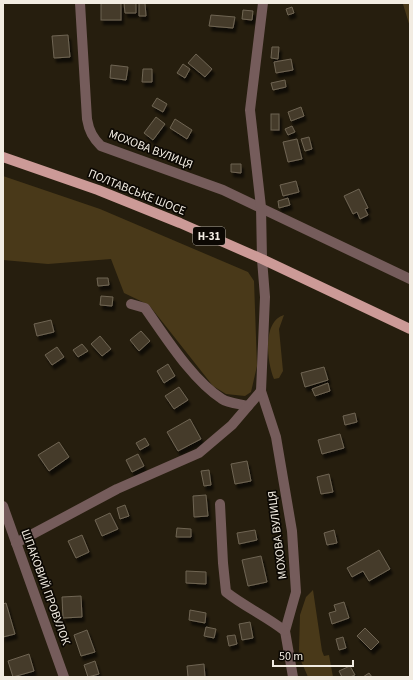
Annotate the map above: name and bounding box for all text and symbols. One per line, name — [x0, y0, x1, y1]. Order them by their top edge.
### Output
street label: МОХОВА ВУЛИЦЯ — [106, 126, 195, 173]
street label: ПОЛТАВСЬКЕ ШОСЕ — [86, 165, 188, 220]
road number: Н-31 — [193, 227, 225, 245]
street label: МОХОВА ВУЛИЦЯ — [264, 490, 291, 580]
street label: ШПАКОВИЙ ПРОВУЛОК — [17, 527, 74, 648]
scale bar — [273, 642, 353, 668]
text: 50 m — [279, 648, 303, 665]

